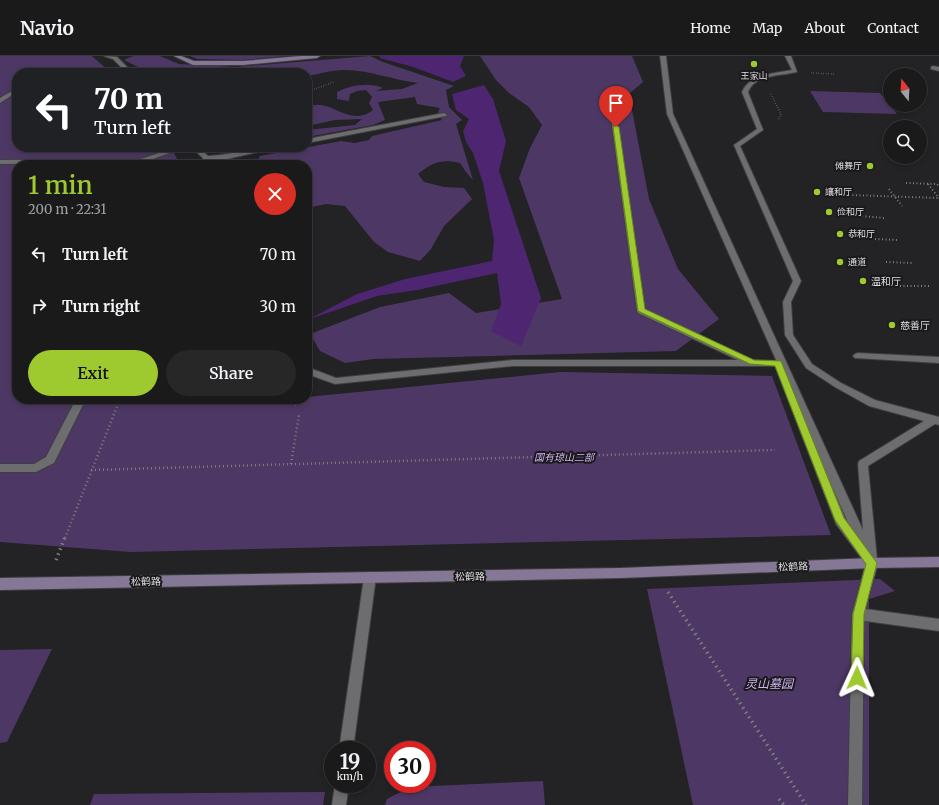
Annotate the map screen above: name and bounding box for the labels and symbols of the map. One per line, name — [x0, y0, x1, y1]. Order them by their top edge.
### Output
marker: 王家山 — [749, 59, 759, 69]
north arrow — [883, 68, 927, 112]
place label: 王家山 — [740, 70, 768, 81]
pin — [599, 86, 633, 127]
place label: 傩舞厅 — [835, 160, 862, 171]
marker: 傩舞厅 — [865, 161, 875, 171]
place label: 讓和厅 — [825, 186, 852, 197]
marker: 讓和厅 — [812, 187, 822, 197]
place label: 俭和厅 — [837, 206, 864, 217]
marker: 俭和厅 — [824, 207, 834, 217]
place label: 恭和厅 — [848, 228, 875, 239]
marker: 恭和厅 — [835, 229, 845, 239]
place label: 通道 — [848, 256, 866, 267]
marker: 通道 — [835, 257, 845, 267]
place label: 温和厅 — [871, 275, 901, 288]
marker: 温和厅 — [858, 276, 868, 286]
place label: 慈善厅 — [900, 319, 930, 332]
marker: 慈善厅 — [887, 320, 897, 330]
park label: 国有琼山二部 — [534, 451, 596, 464]
street label: 松鹤路 — [778, 559, 808, 574]
street label: 松鹤路 — [455, 570, 485, 583]
street label: 松鹤路 — [131, 575, 161, 588]
position arrow — [836, 657, 878, 699]
park label: 灵山墓园 — [745, 676, 795, 691]
speed limit sign: 30 — [384, 741, 436, 793]

